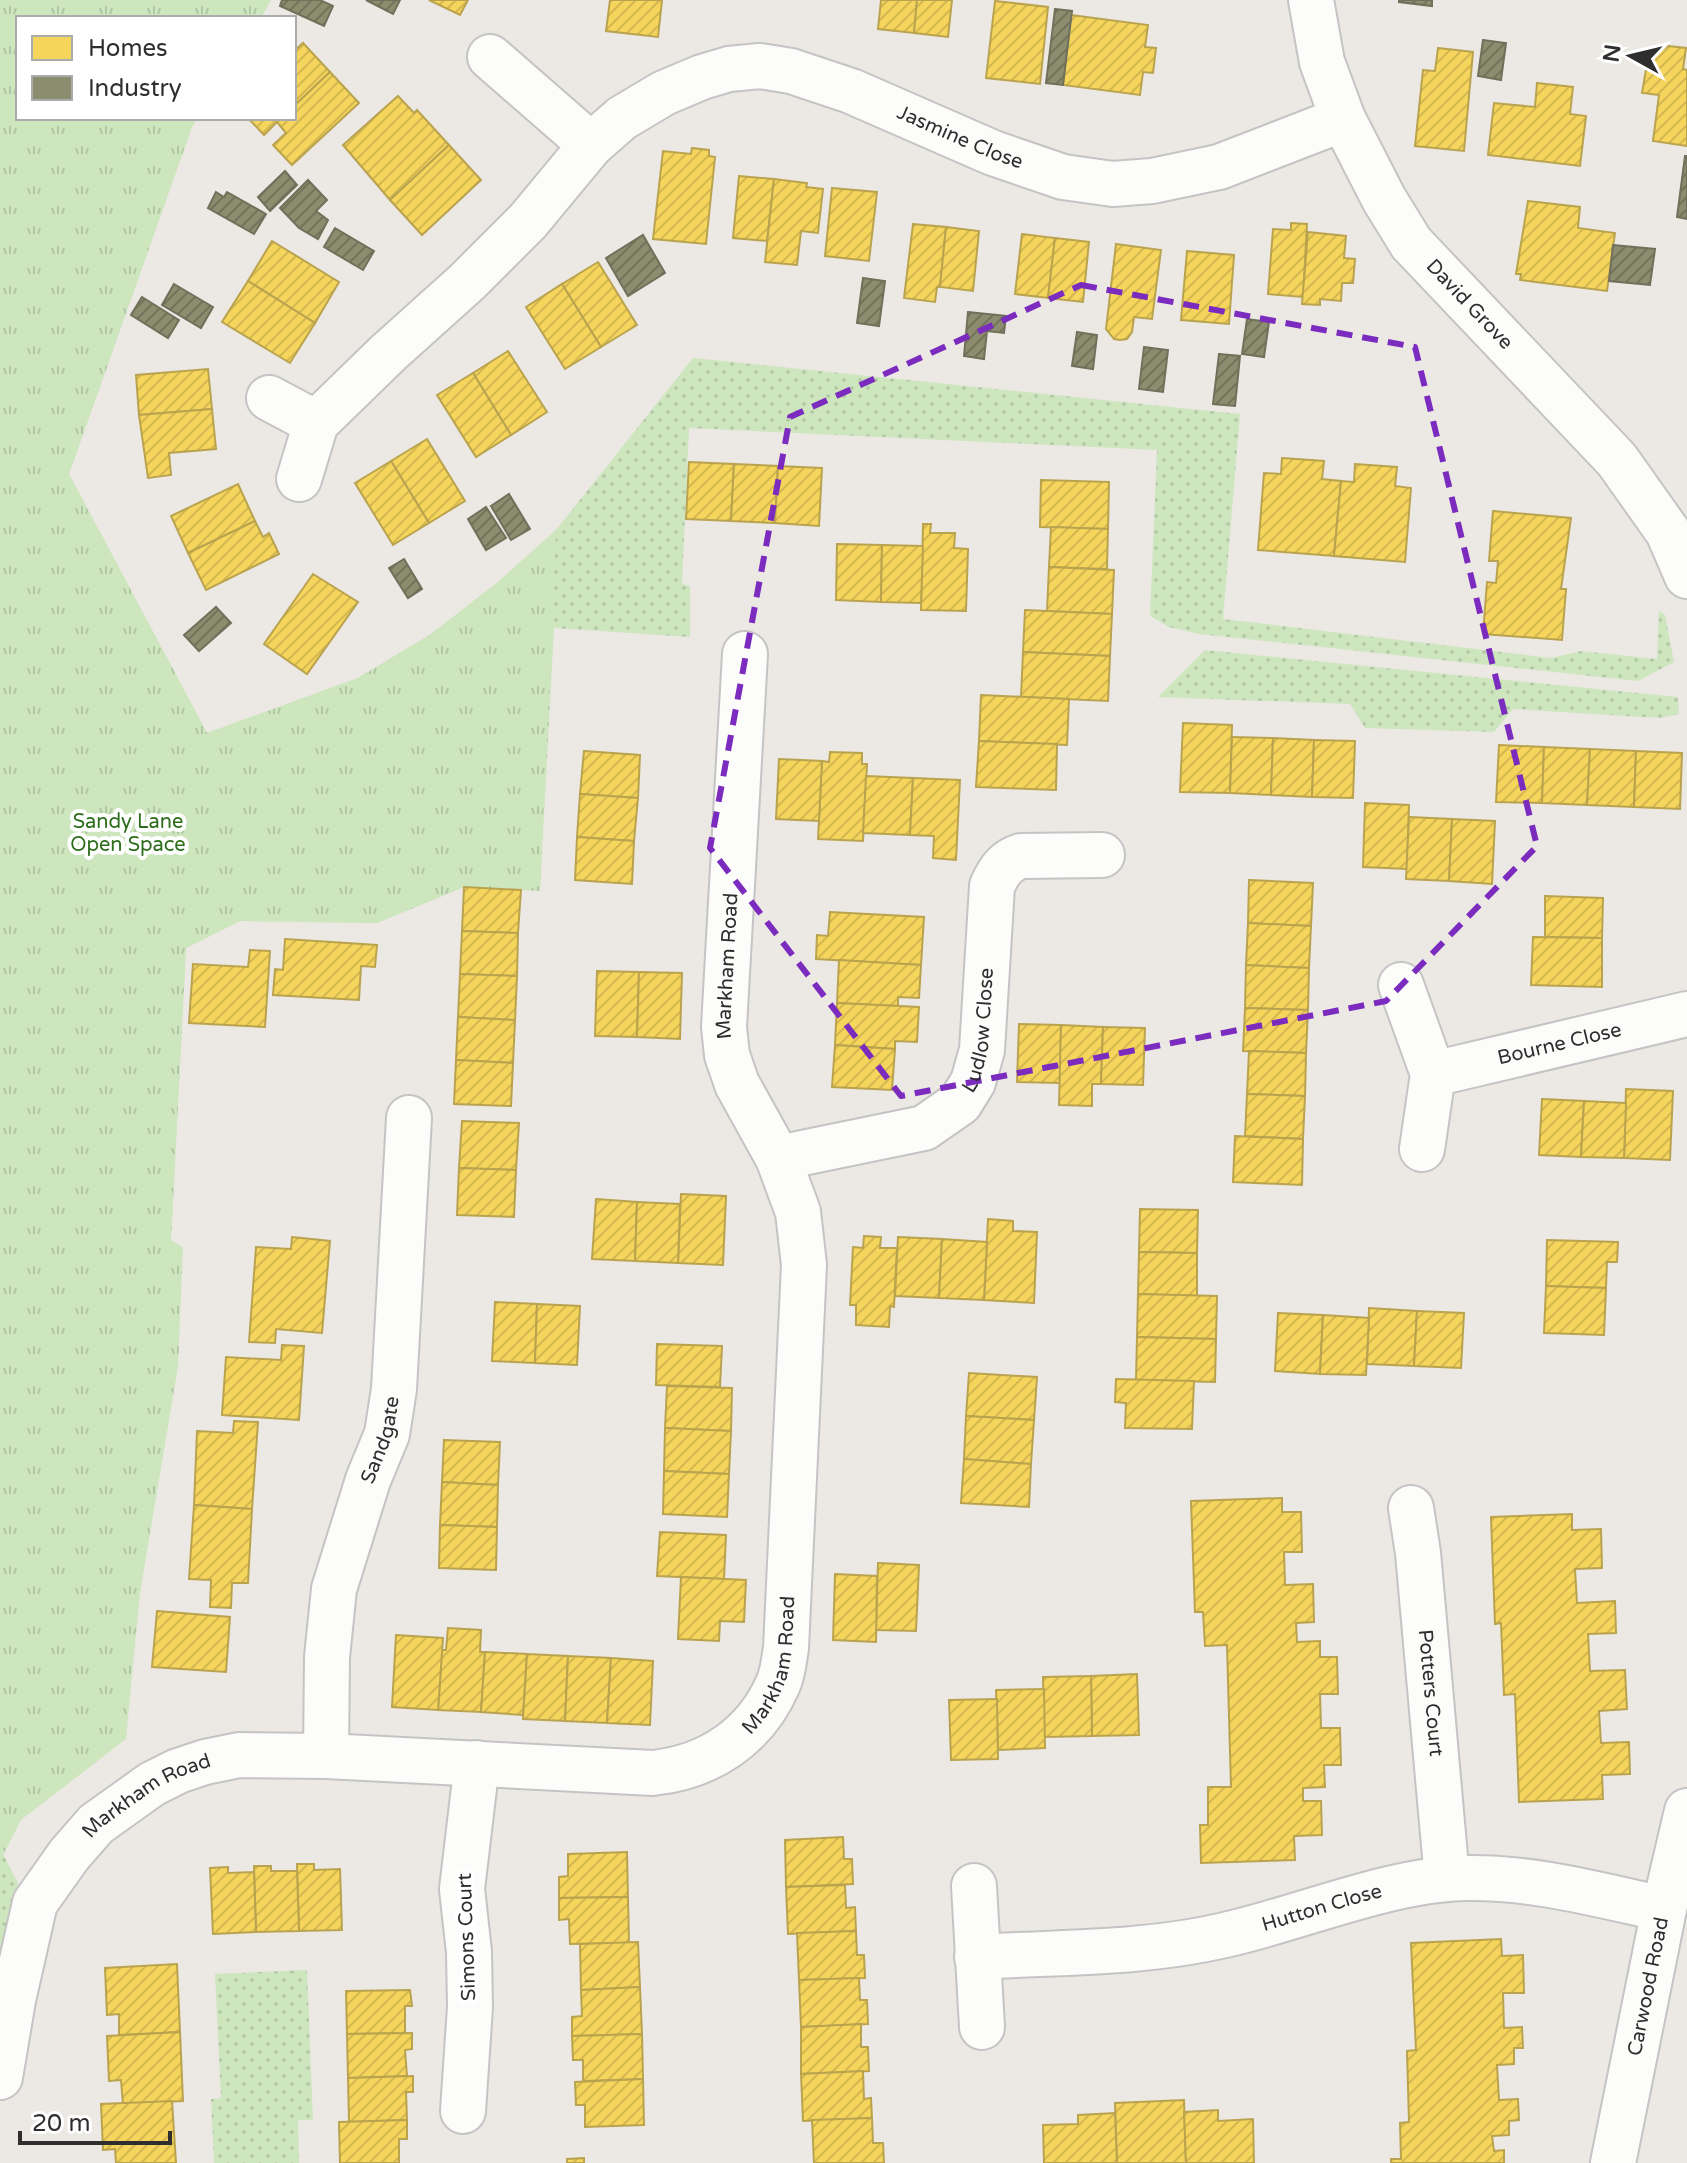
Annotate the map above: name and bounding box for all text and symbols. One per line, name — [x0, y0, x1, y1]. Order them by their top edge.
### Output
legend — [16, 16, 296, 120]
north arrow — [1591, 16, 1671, 96]
text: Homes — [88, 34, 168, 63]
text: N — [1598, 43, 1626, 64]
text: Industry — [88, 74, 182, 103]
street label: Jasmine Close — [893, 101, 1026, 174]
street label: David Grove — [1421, 254, 1518, 355]
park label: Sandy Lane Open Space — [70, 810, 186, 857]
street label: Markham Road — [711, 892, 744, 1040]
street label: Ludlow Close — [957, 967, 999, 1097]
street label: Bourne Close — [1495, 1018, 1624, 1070]
street label: Sandgate — [356, 1395, 405, 1487]
street label: Markham Road — [737, 1595, 800, 1739]
street label: Potters Court — [1413, 1628, 1448, 1758]
street label: Markham Road — [77, 1749, 214, 1843]
street label: Simons Court — [453, 1872, 481, 2001]
street label: Hutton Close — [1259, 1879, 1384, 1937]
street label: Carwood Road — [1623, 1915, 1674, 2058]
scale bar — [20, 2095, 170, 2145]
text: 20 m — [32, 2109, 90, 2138]

